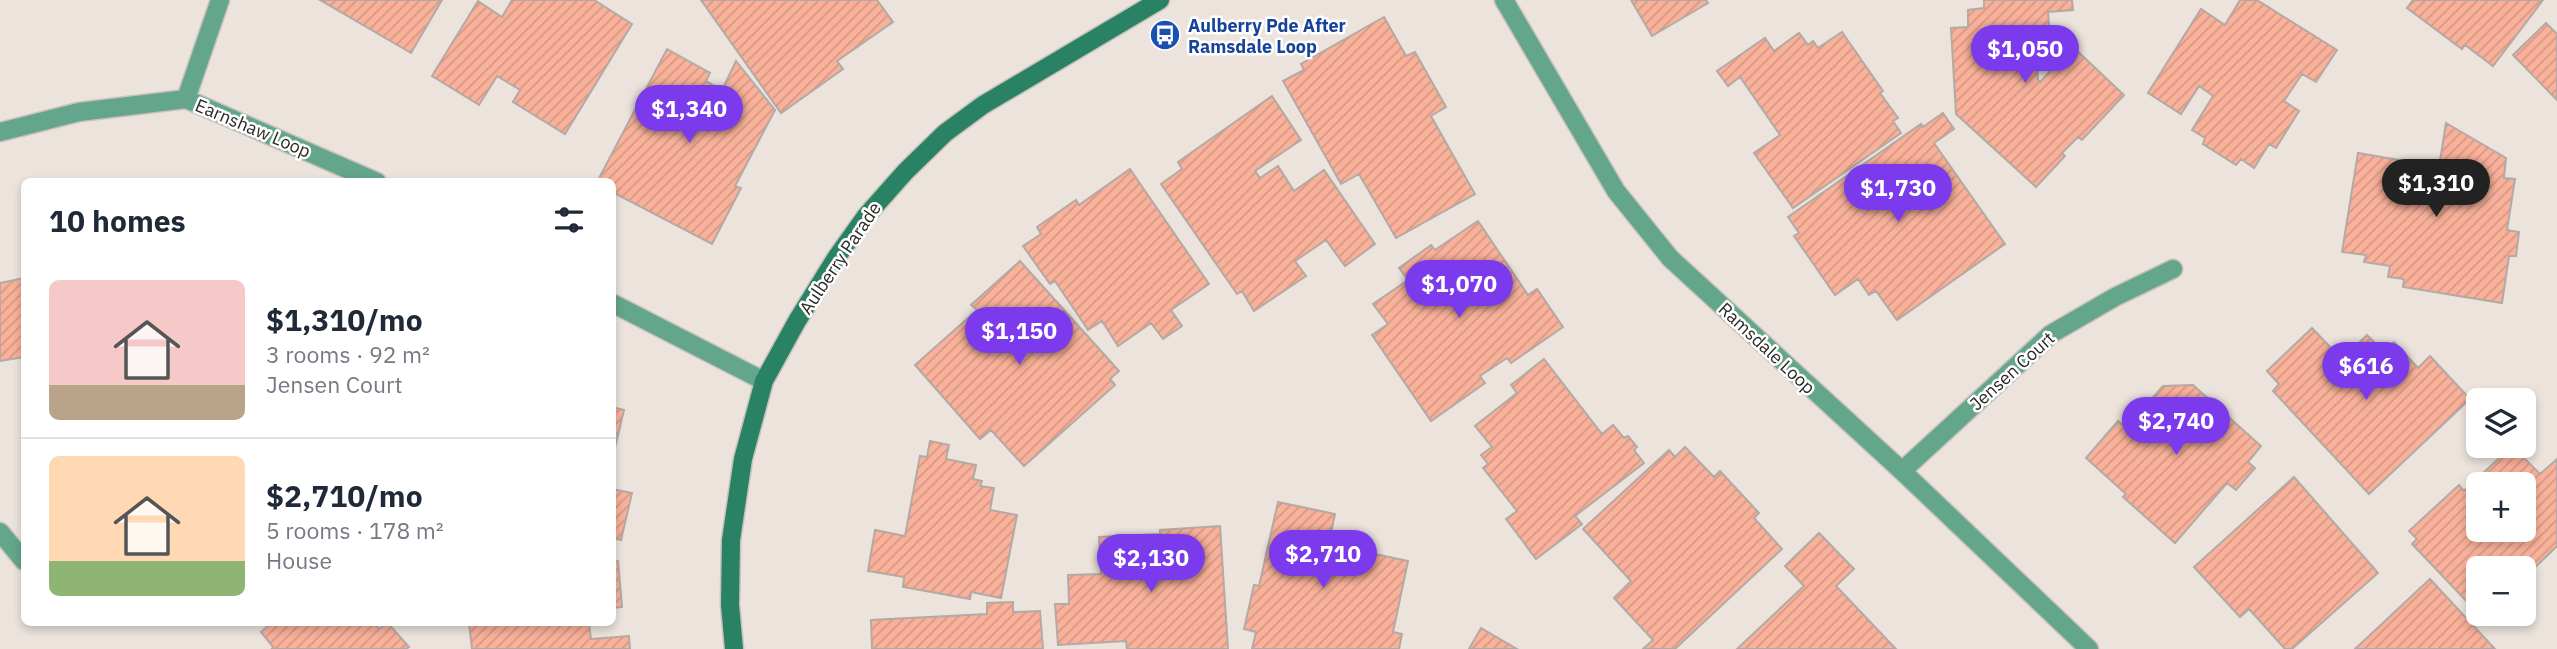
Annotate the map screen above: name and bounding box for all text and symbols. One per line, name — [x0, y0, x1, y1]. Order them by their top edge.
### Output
place label: Aulberry Pde After Ramsdale Loop — [1188, 14, 1346, 58]
bus stop icon: Aulberry Pde After Ramsdale Loop — [1148, 18, 1182, 52]
pin: $1,050 — [1968, 25, 2082, 85]
text: $1,050 — [1987, 33, 2063, 63]
pin: $1,340 — [632, 86, 746, 145]
street label: Earnshaw Loop — [192, 93, 314, 163]
text: $1,340 — [651, 93, 727, 123]
pin: $1,310 — [2379, 160, 2493, 219]
pin: $1,730 — [1841, 164, 1955, 224]
text: $1,310 — [2398, 167, 2474, 197]
text: $1,730 — [1860, 172, 1936, 202]
street label: Aulberry Parade — [794, 197, 886, 318]
text: 10 homes — [49, 201, 186, 240]
icon: filters — [550, 201, 588, 239]
pin: $1,070 — [1402, 260, 1516, 320]
text: $1,070 — [1421, 268, 1497, 298]
street label: Ramsdale Loop — [1714, 297, 1820, 399]
text: $1,310/mo — [266, 300, 423, 339]
icon: home — [105, 308, 189, 392]
pin: $1,150 — [962, 308, 1076, 367]
text: $1,150 — [981, 315, 1057, 345]
street label: Jensen Court — [1965, 327, 2059, 415]
text: 3 rooms · 92 m² — [266, 339, 430, 369]
pin: $616 — [2325, 342, 2407, 402]
text: $616 — [2338, 350, 2394, 380]
text: Jensen Court — [266, 369, 403, 399]
map controls — [2466, 388, 2536, 626]
button: layers — [2466, 388, 2536, 458]
pin: $2,740 — [2119, 398, 2233, 457]
text: $2,740 — [2138, 405, 2214, 435]
button: + — [2466, 472, 2536, 542]
text: $2,710/mo — [266, 476, 423, 515]
icon: home — [105, 484, 189, 568]
text: 5 rooms · 178 m² — [266, 515, 444, 545]
pin: $2,710 — [1266, 530, 1380, 590]
pin: $2,130 — [1094, 534, 1208, 594]
text: $2,710 — [1285, 538, 1361, 568]
text: $2,130 — [1113, 542, 1189, 572]
text: House — [266, 545, 332, 575]
button: − — [2466, 556, 2536, 626]

